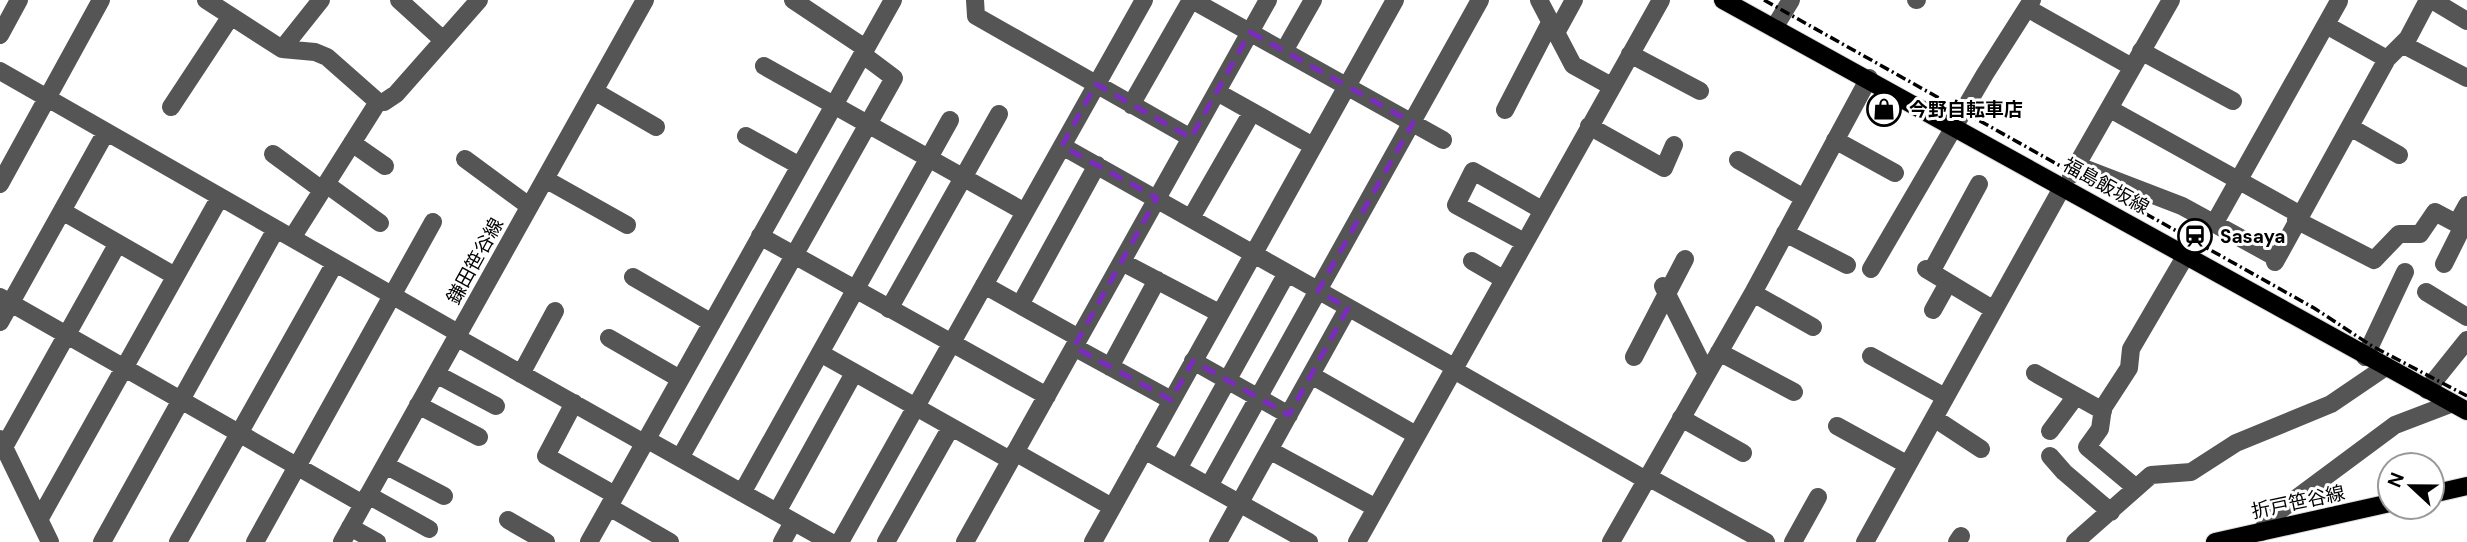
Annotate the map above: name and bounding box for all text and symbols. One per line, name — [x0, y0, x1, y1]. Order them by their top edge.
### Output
shop icon: 今野自転車店 — [1865, 90, 1903, 128]
place label: 今野自転車店 — [1909, 97, 2023, 122]
street label: 福島飯坂線 — [2058, 152, 2154, 220]
street label: 鎌田笹谷線 — [441, 213, 509, 309]
station icon: Sasaya — [2176, 217, 2214, 255]
place label: Sasaya — [2220, 224, 2285, 249]
north arrow — [2376, 451, 2446, 521]
text: N — [2382, 469, 2410, 491]
street label: 折戸笹谷線 — [2249, 480, 2347, 524]

